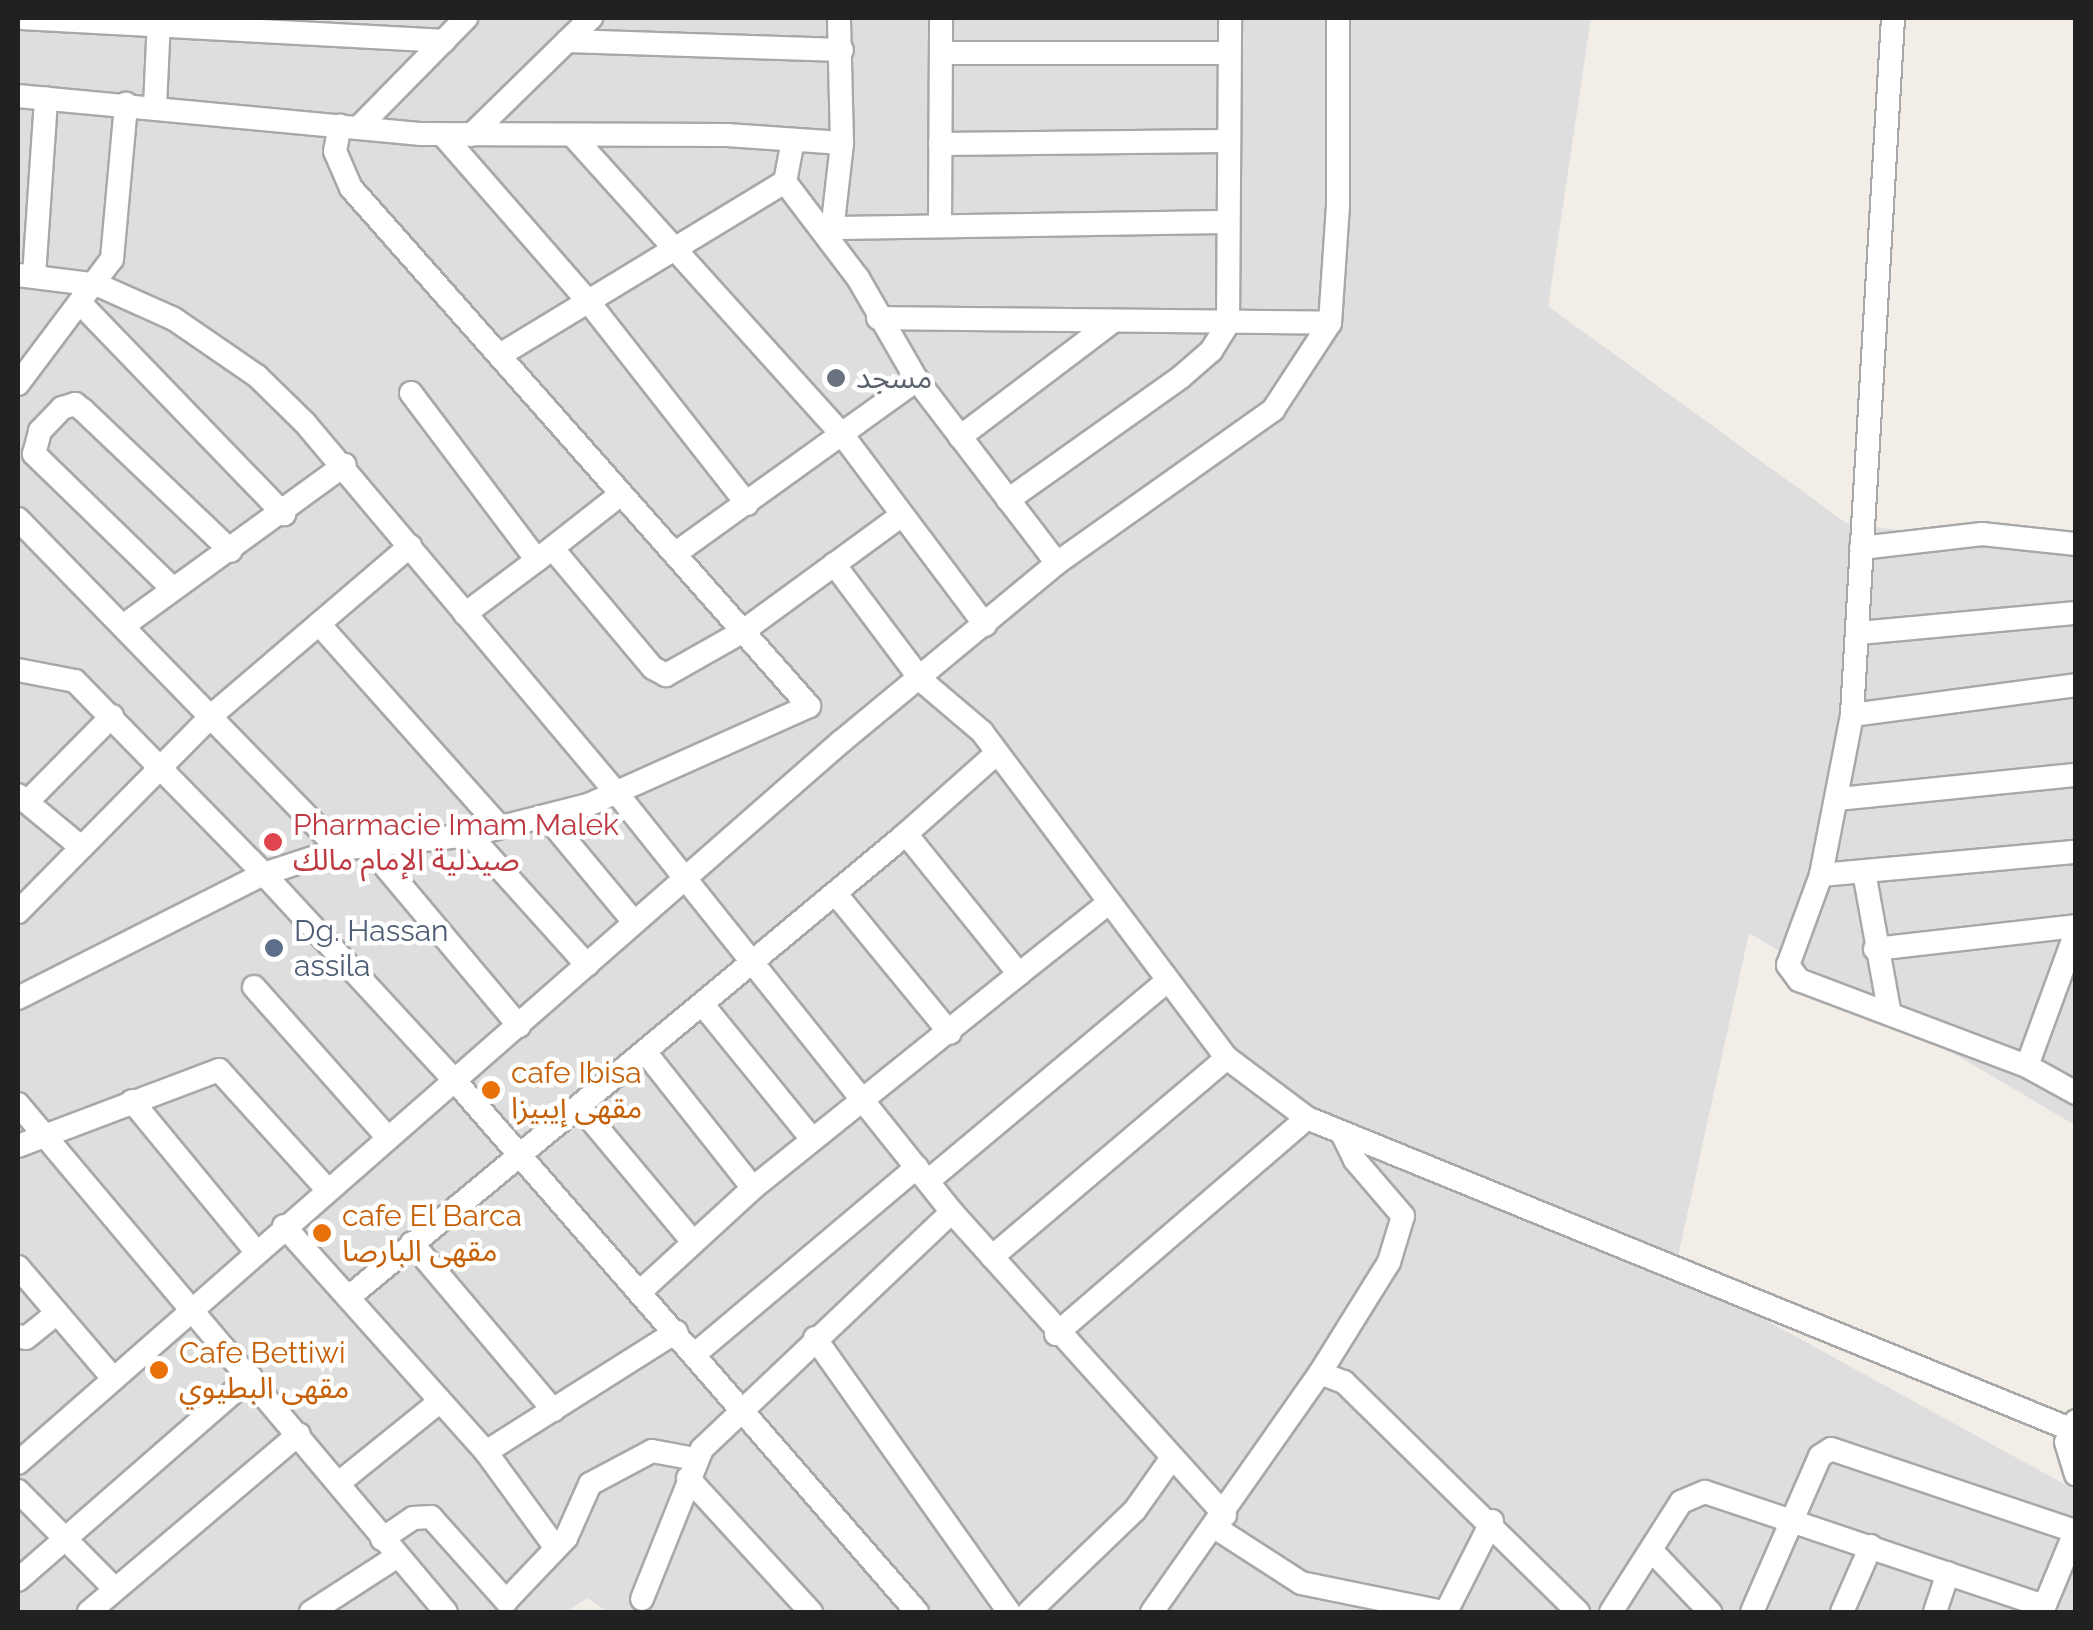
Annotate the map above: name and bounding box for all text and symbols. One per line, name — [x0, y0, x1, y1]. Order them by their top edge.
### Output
place label: مسجد — [856, 360, 932, 396]
marker: مسجد — [825, 367, 847, 389]
place label: Pharmacie Imam Malek صيدلية الإمام مالك — [293, 807, 619, 878]
marker: Pharmacie Imam Malek صيدلية الإمام مالك — [262, 831, 284, 853]
place label: Dg. Hassan assila — [294, 913, 448, 984]
marker: Dg. Hassan assila — [263, 937, 285, 959]
place label: cafe Ibisa مقهى إيبيزا — [511, 1055, 642, 1126]
marker: cafe Ibisa مقهى إيبيزا — [480, 1079, 502, 1101]
place label: cafe El Barca مقهى البارصا — [342, 1198, 523, 1268]
marker: cafe El Barca مقهى البارصا — [311, 1222, 333, 1244]
place label: Cafe Bettiwi مقهى البطيوي — [179, 1335, 349, 1406]
marker: Cafe Bettiwi مقهى البطيوي — [148, 1359, 170, 1381]

